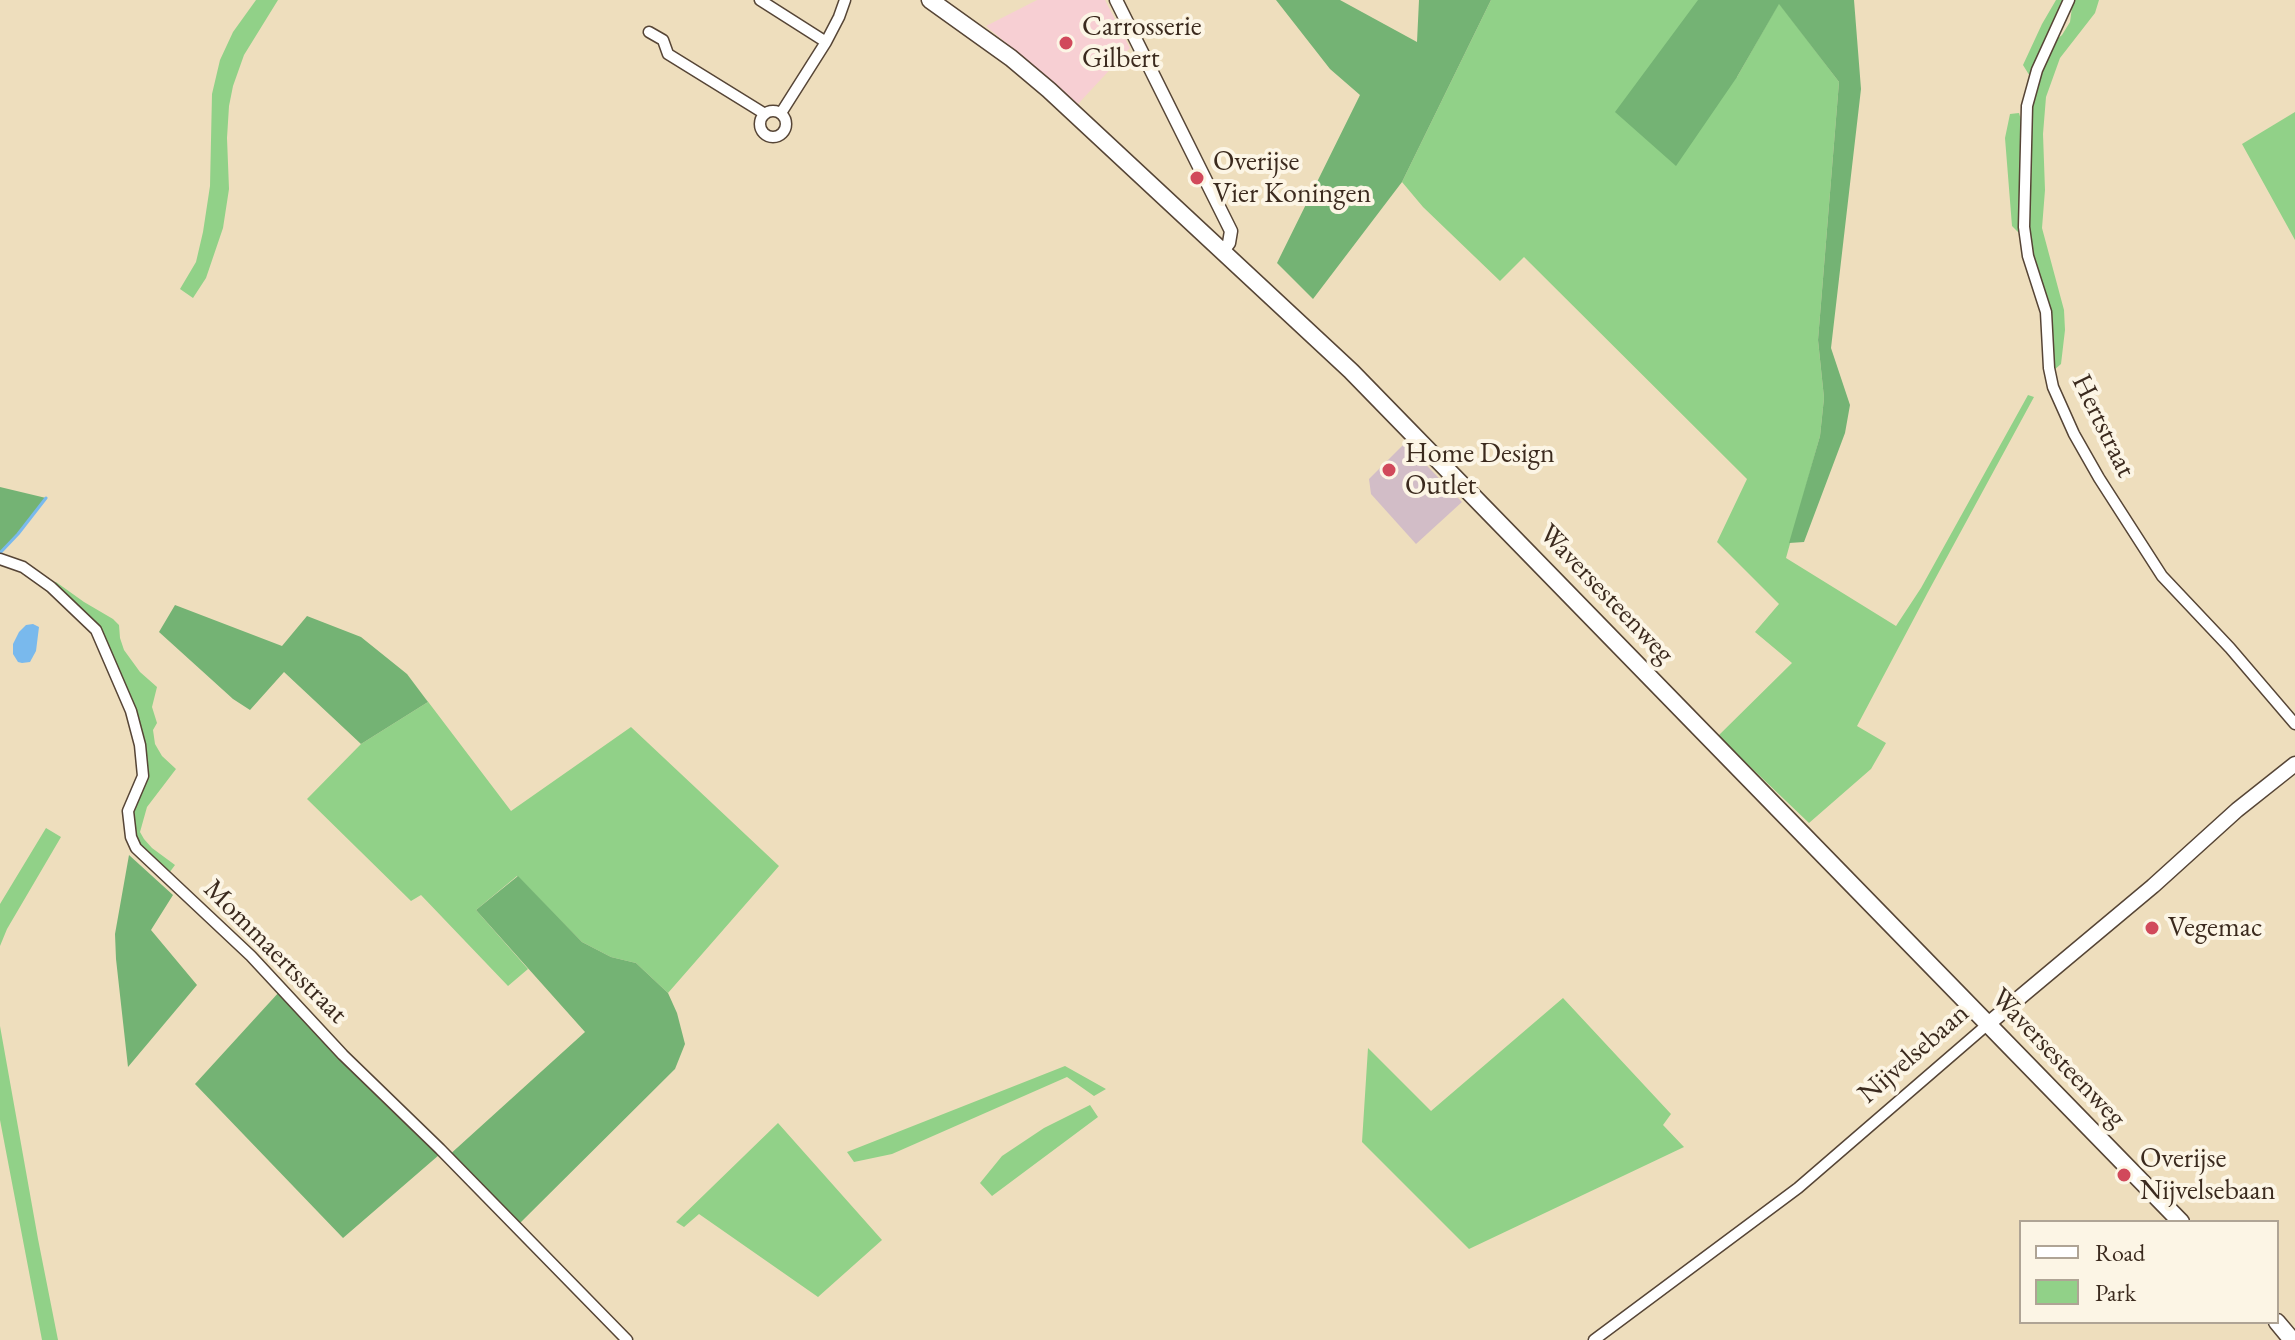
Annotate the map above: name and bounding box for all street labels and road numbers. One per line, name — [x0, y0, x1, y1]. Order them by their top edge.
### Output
street label: Hertstraat — [2064, 369, 2142, 483]
street label: Waversesteenweg — [1531, 517, 1681, 671]
street label: Mommaertsstraat — [196, 873, 354, 1031]
street label: Waversesteenweg — [1983, 981, 2133, 1135]
street label: Nijvelsebaan — [1852, 997, 1976, 1111]

